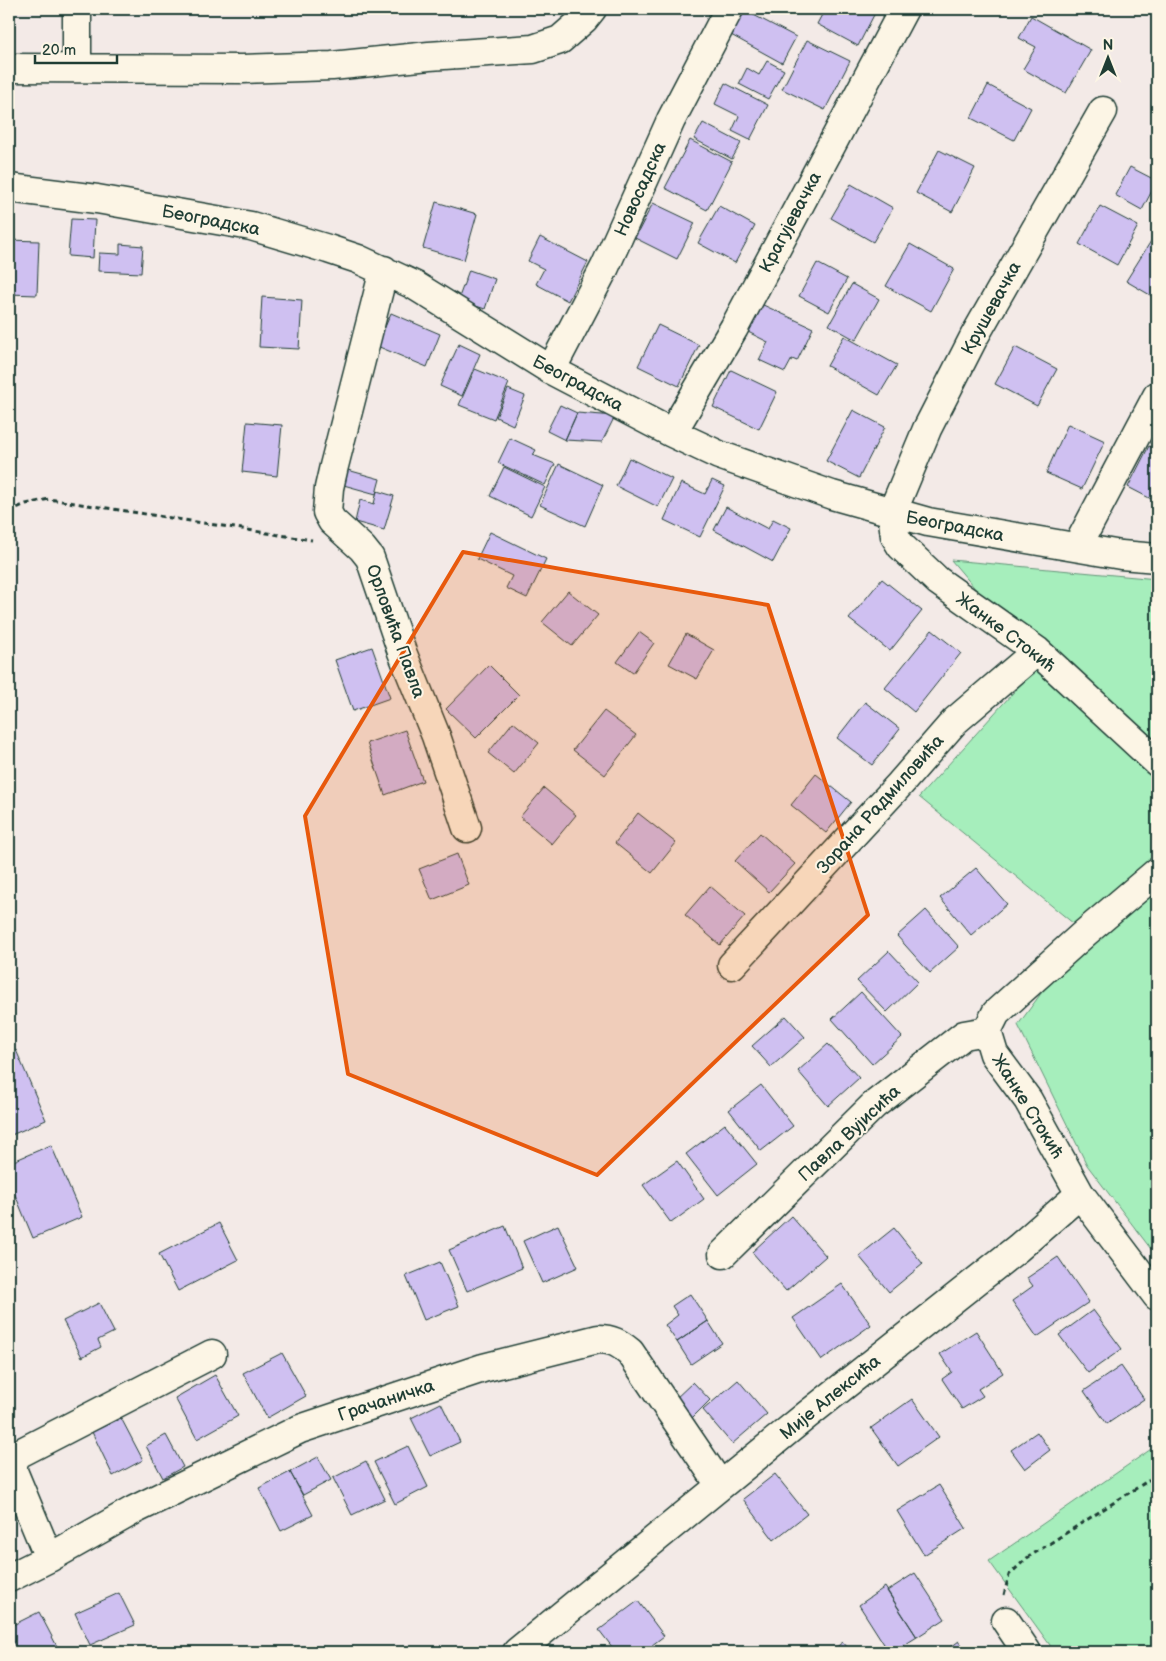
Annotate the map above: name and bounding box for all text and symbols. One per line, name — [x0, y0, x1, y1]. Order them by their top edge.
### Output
scale bar — [35, 32, 118, 64]
north arrow — [1084, 32, 1134, 82]
text: N — [1103, 37, 1113, 54]
text: 20 m — [42, 41, 76, 60]
street label: Новосадска — [610, 139, 671, 239]
street label: Крагујевачка — [755, 168, 826, 276]
street label: Београдска — [160, 201, 262, 240]
street label: Крушевачка — [957, 258, 1026, 358]
street label: Београдска — [529, 351, 627, 416]
street label: Београдска — [904, 507, 1006, 546]
street label: Орловића Павла — [362, 561, 430, 701]
street label: Жанке Стокић — [952, 588, 1060, 677]
street label: Зорана Радмиловића — [812, 730, 949, 878]
street label: Жанке Стокић — [987, 1050, 1068, 1162]
street label: Павла Вујисића — [794, 1081, 905, 1186]
street label: Мије Алексића — [776, 1350, 885, 1444]
street label: Грачаничка — [335, 1375, 437, 1426]

